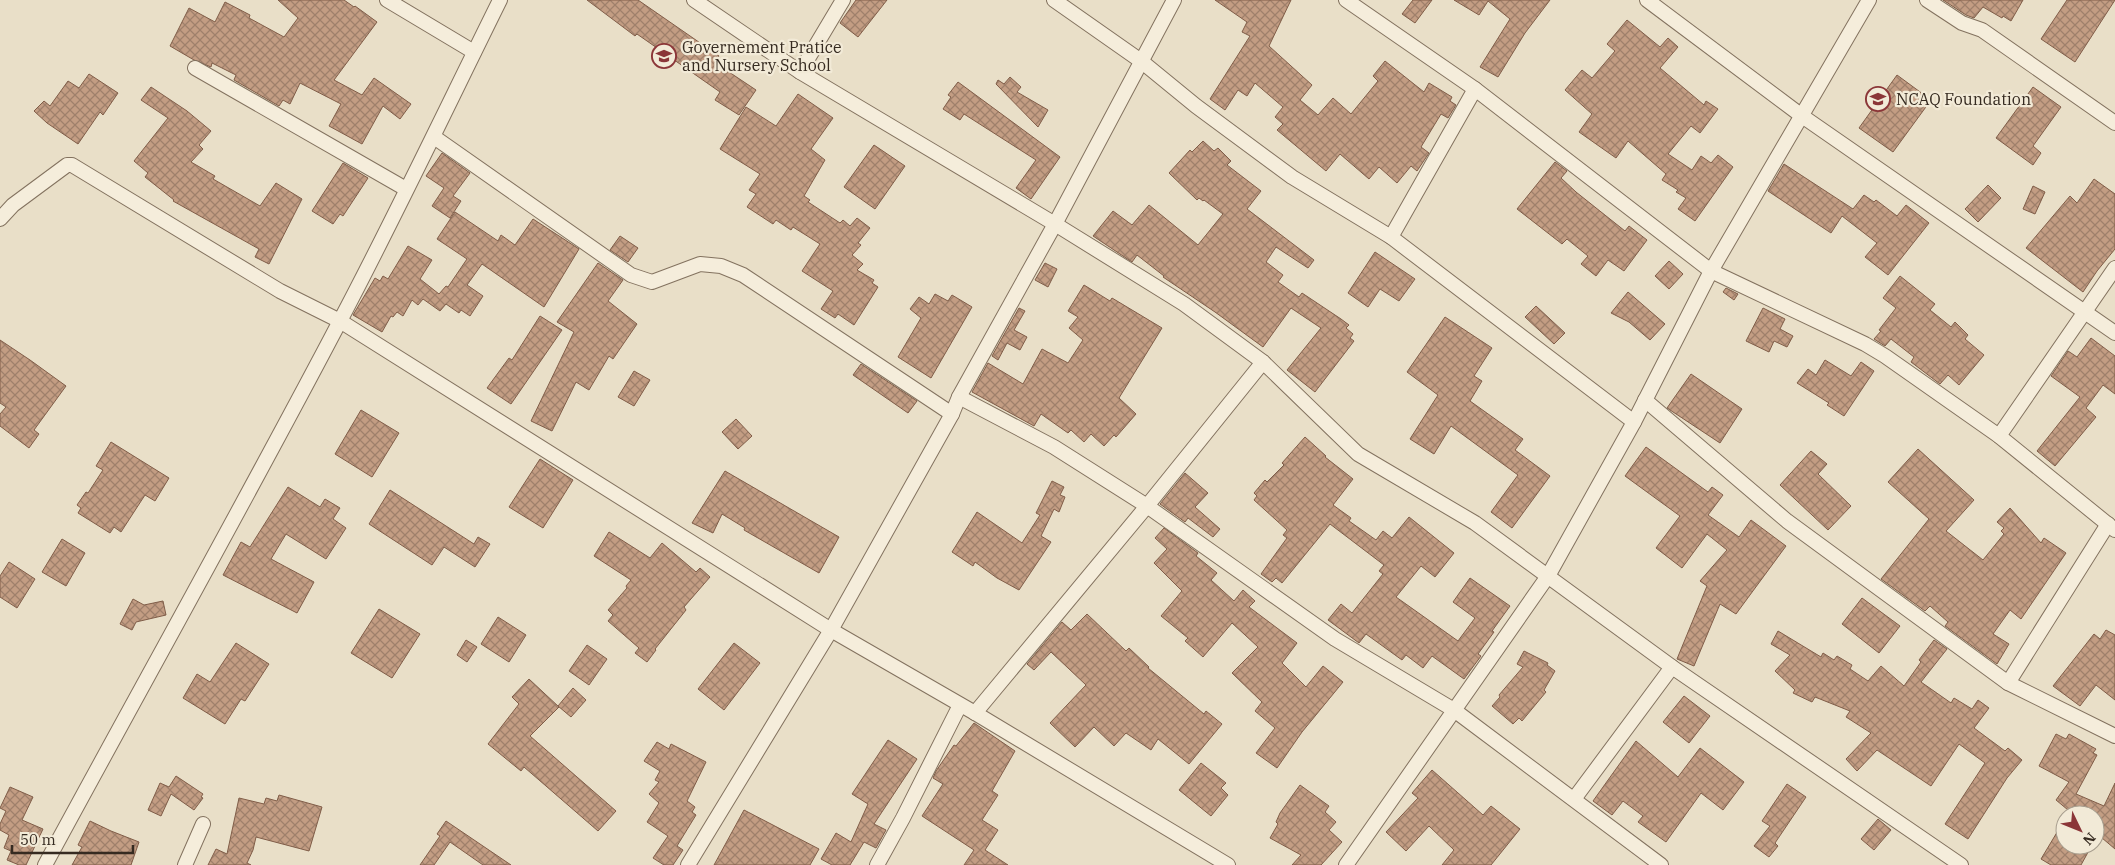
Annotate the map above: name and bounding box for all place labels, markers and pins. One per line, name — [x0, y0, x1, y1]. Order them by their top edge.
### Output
place label: Governement Pratice and Nursery School — [682, 37, 842, 75]
school or university icon: Governement Pratice and Nursery School — [651, 43, 677, 69]
school or university icon: NCAQ Foundation — [1865, 86, 1891, 112]
place label: NCAQ Foundation — [1896, 89, 2031, 109]

